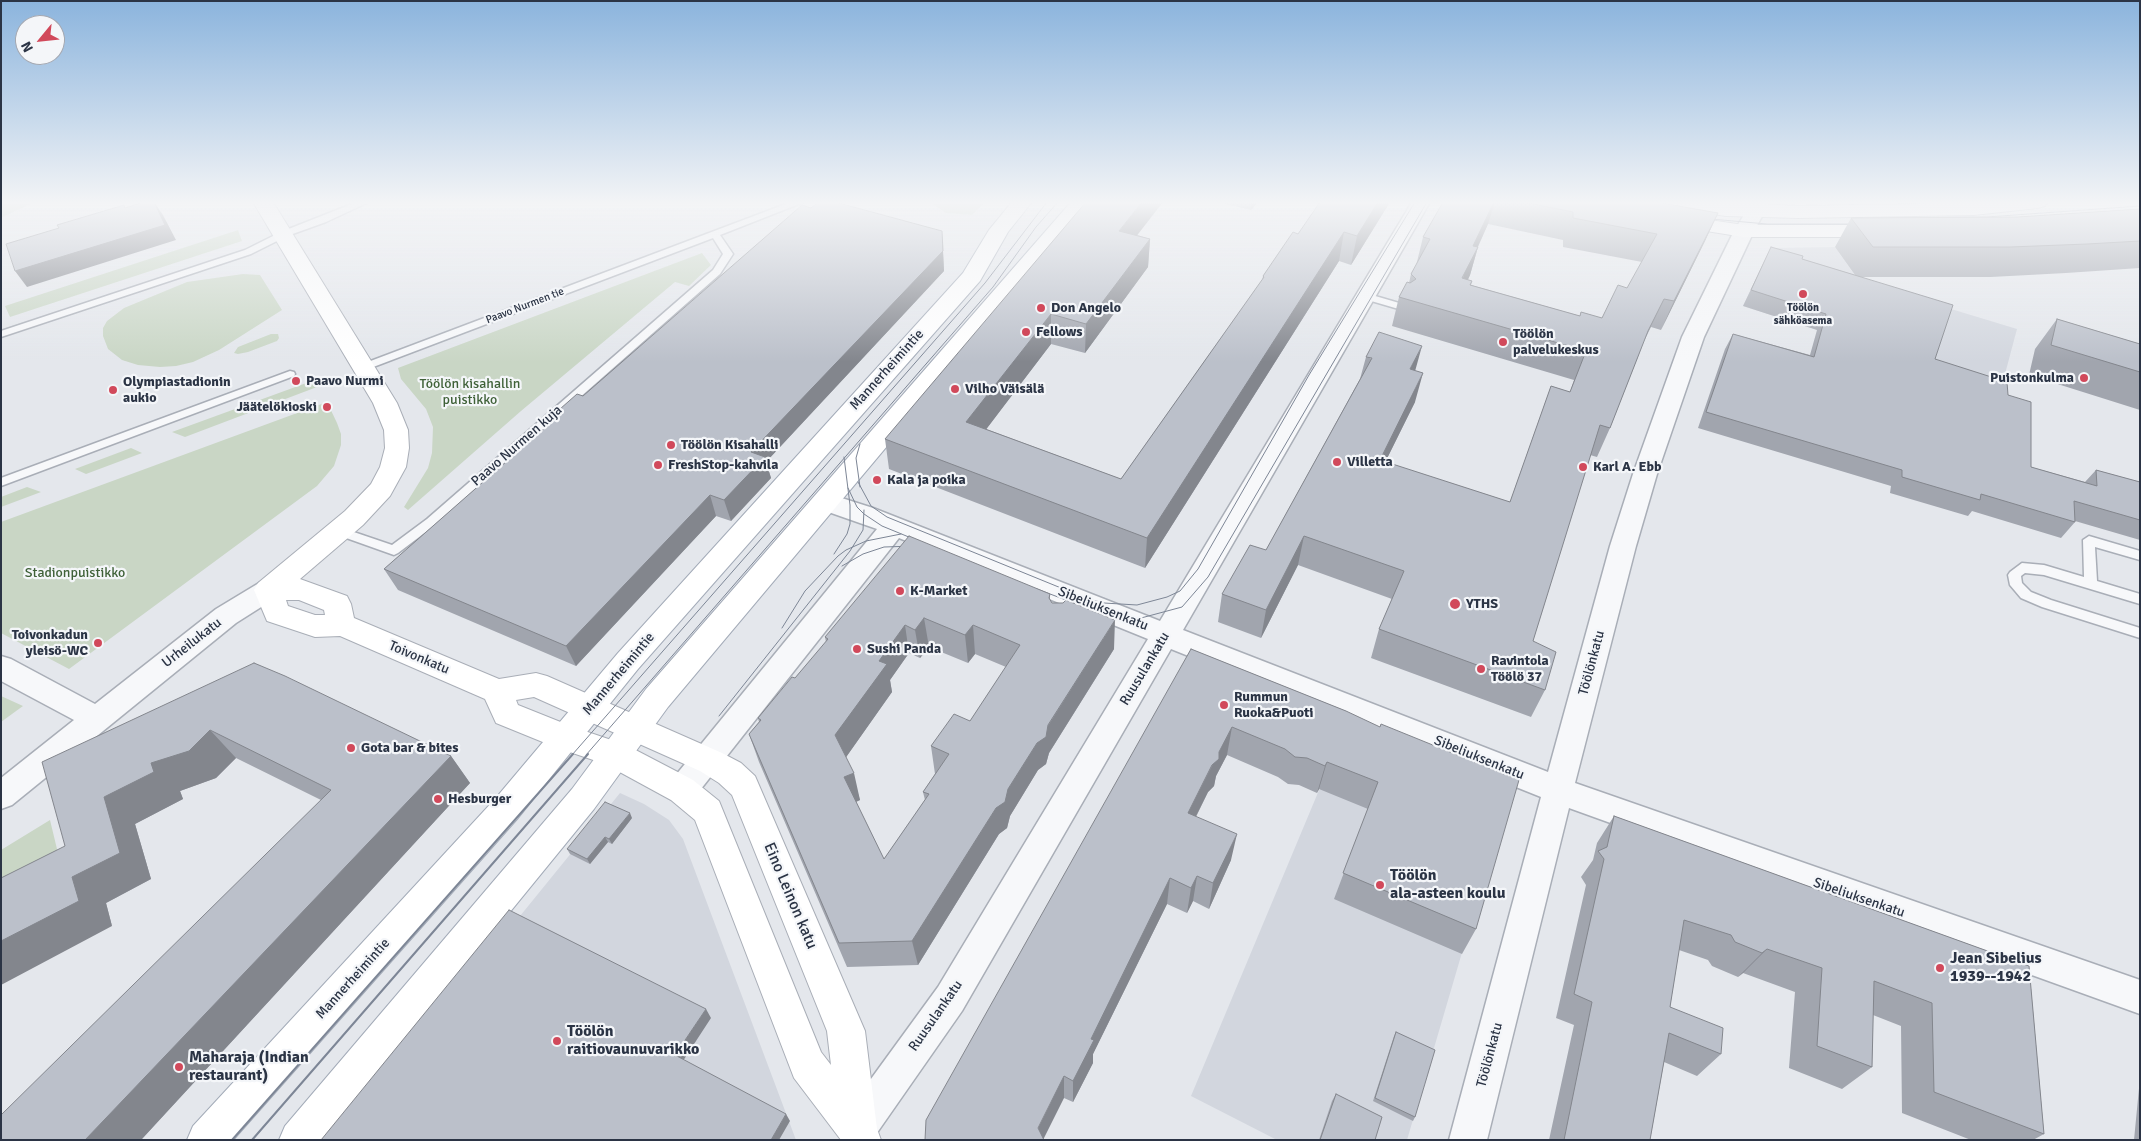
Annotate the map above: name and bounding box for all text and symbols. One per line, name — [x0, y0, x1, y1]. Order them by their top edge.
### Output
north arrow — [15, 15, 65, 65]
text: N — [17, 39, 37, 55]
street label: Paavo Nurmen tie — [484, 285, 566, 327]
marker: Töölön sähköasema — [1797, 288, 1809, 300]
place label: Don Angelo — [1051, 300, 1121, 316]
place label: Töölön sähköasema — [1774, 301, 1832, 327]
marker: Don Angelo — [1035, 302, 1047, 314]
place label: Fellows — [1036, 324, 1083, 340]
street label: Mannerheimintie — [846, 326, 928, 414]
marker: Fellows — [1020, 326, 1032, 338]
place label: Töölön palvelukeskus — [1513, 326, 1599, 358]
marker: Töölön palvelukeskus — [1497, 336, 1509, 348]
place label: Puistonkulma — [1990, 370, 2074, 386]
marker: Puistonkulma — [2078, 372, 2090, 384]
place label: Paavo Nurmi — [306, 373, 384, 389]
place label: Olympiastadionin aukio — [123, 374, 231, 407]
marker: Paavo Nurmi — [290, 375, 302, 387]
park label: Töölön kisahallin puistikko — [420, 376, 520, 408]
place label: Vilho Väisälä — [965, 381, 1044, 397]
marker: Vilho Väisälä — [949, 383, 961, 395]
marker: Olympiastadionin aukio — [107, 384, 119, 396]
place label: Jäätelökioski — [236, 399, 317, 415]
marker: Jäätelökioski — [321, 401, 333, 413]
street label: Paavo Nurmen kuja — [468, 402, 566, 490]
place label: Töölön Kisahalli — [681, 437, 778, 453]
marker: Töölön Kisahalli — [665, 439, 677, 451]
place label: Villetta — [1347, 454, 1393, 470]
marker: Villetta — [1331, 456, 1343, 468]
place label: FreshStop-kahvila — [668, 457, 778, 473]
marker: FreshStop-kahvila — [652, 459, 664, 471]
place label: Karl A. Ebb — [1593, 459, 1662, 475]
marker: Karl A. Ebb — [1577, 461, 1589, 473]
place label: Kala ja poika — [887, 472, 966, 488]
marker: Kala ja poika — [871, 474, 883, 486]
park label: Stadionpuistikko — [25, 565, 125, 581]
place label: K-Market — [910, 583, 967, 599]
street label: Sibeliuksenkatu — [1055, 583, 1151, 635]
marker: K-Market — [894, 585, 906, 597]
place label: YTHS — [1466, 596, 1498, 612]
marker: YTHS — [1448, 597, 1462, 611]
street label: Urheilukatu — [159, 615, 225, 671]
place label: Toivonkadun yleisö-WC — [12, 627, 88, 660]
street label: Mannerheimintie — [580, 629, 658, 719]
street label: Ruusulankatu — [1117, 629, 1173, 709]
street label: Töölönkatu — [1575, 629, 1609, 697]
marker: Toivonkadun yleisö-WC — [92, 637, 104, 649]
street label: Toivonkatu — [386, 638, 452, 678]
place label: Sushi Panda — [867, 641, 941, 657]
marker: Sushi Panda — [851, 643, 863, 655]
place label: Ravintola Töölö 37 — [1491, 653, 1549, 686]
marker: Ravintola Töölö 37 — [1475, 663, 1487, 675]
place label: Rummun Ruoka&Puoti — [1234, 689, 1313, 722]
marker: Rummun Ruoka&Puoti — [1218, 699, 1230, 711]
street label: Sibeliuksenkatu — [1431, 732, 1527, 784]
place label: Gota bar & bites — [361, 740, 458, 756]
marker: Gota bar & bites — [345, 742, 357, 754]
place label: Hesburger — [448, 791, 511, 807]
marker: Hesburger — [432, 793, 444, 805]
street label: Eino Leinon katu — [759, 840, 821, 952]
place label: Töölön ala-asteen koulu — [1390, 866, 1506, 904]
street label: Sibeliuksenkatu — [1811, 874, 1907, 922]
marker: Töölön ala-asteen koulu — [1374, 879, 1386, 891]
street label: Mannerheimintie — [312, 935, 394, 1023]
place label: Jean Sibelius 1939--1942 — [1950, 949, 2042, 987]
marker: Jean Sibelius 1939--1942 — [1934, 962, 1946, 974]
street label: Ruusulankatu — [905, 977, 967, 1055]
street label: Töölönkatu — [1473, 1021, 1507, 1089]
place label: Töölön raitiovaunuvarikko — [567, 1022, 699, 1060]
marker: Töölön raitiovaunuvarikko — [551, 1035, 563, 1047]
place label: Maharaja (Indian restaurant) — [189, 1048, 309, 1086]
marker: Maharaja (Indian restaurant) — [173, 1061, 185, 1073]

